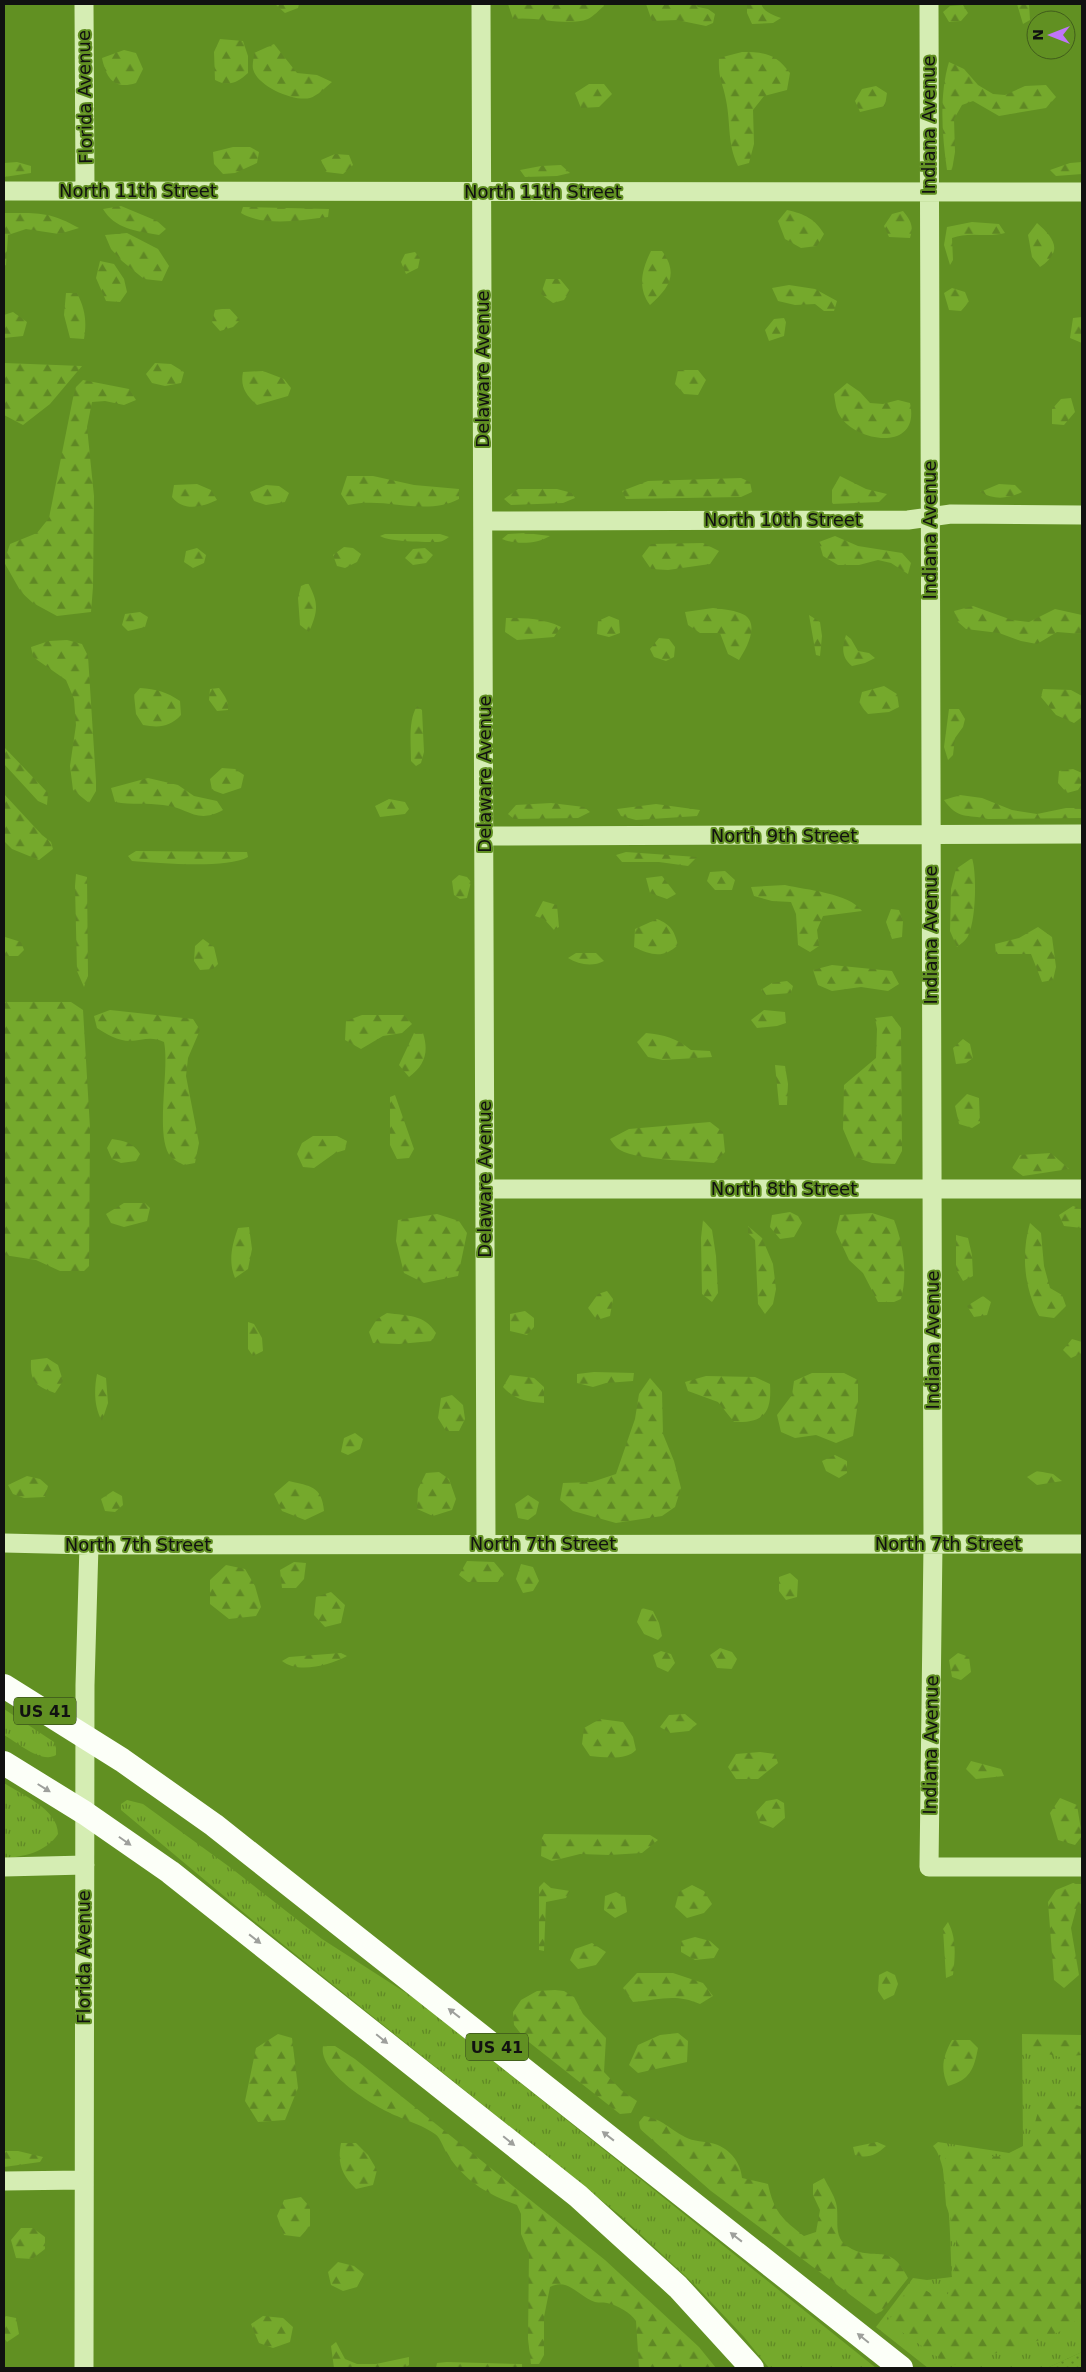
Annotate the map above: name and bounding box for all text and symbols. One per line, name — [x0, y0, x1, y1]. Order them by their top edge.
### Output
north arrow — [1026, 10, 1076, 60]
text: N — [1030, 29, 1046, 41]
street label: Florida Avenue — [73, 30, 96, 164]
street label: Indiana Avenue — [918, 55, 939, 195]
street label: North 11th Street — [59, 180, 217, 201]
street label: North 11th Street — [464, 181, 622, 202]
street label: Delaware Avenue — [472, 290, 493, 448]
street label: Indiana Avenue — [919, 460, 940, 600]
street label: North 10th Street — [704, 509, 862, 530]
street label: Delaware Avenue — [474, 695, 495, 853]
street label: North 9th Street — [711, 825, 857, 846]
street label: Indiana Avenue — [920, 865, 941, 1005]
street label: Delaware Avenue — [474, 1100, 495, 1258]
street label: North 8th Street — [711, 1178, 857, 1199]
street label: Indiana Avenue — [922, 1270, 943, 1410]
street label: North 7th Street — [470, 1533, 616, 1554]
street label: North 7th Street — [875, 1533, 1021, 1554]
street label: North 7th Street — [65, 1534, 211, 1555]
street label: Indiana Avenue — [919, 1675, 942, 1815]
road number: US 41 — [14, 1698, 76, 1724]
one-way arrow — [38, 1783, 51, 1792]
one-way arrow — [118, 1836, 132, 1846]
street label: Florida Avenue — [73, 1890, 94, 2024]
one-way arrow — [248, 1933, 261, 1944]
one-way arrow — [448, 2007, 461, 2018]
one-way arrow — [375, 2034, 388, 2045]
road number: US 41 — [466, 2034, 528, 2060]
one-way arrow — [602, 2130, 615, 2141]
one-way arrow — [502, 2135, 515, 2146]
one-way arrow — [729, 2231, 742, 2242]
one-way arrow — [857, 2332, 870, 2343]

